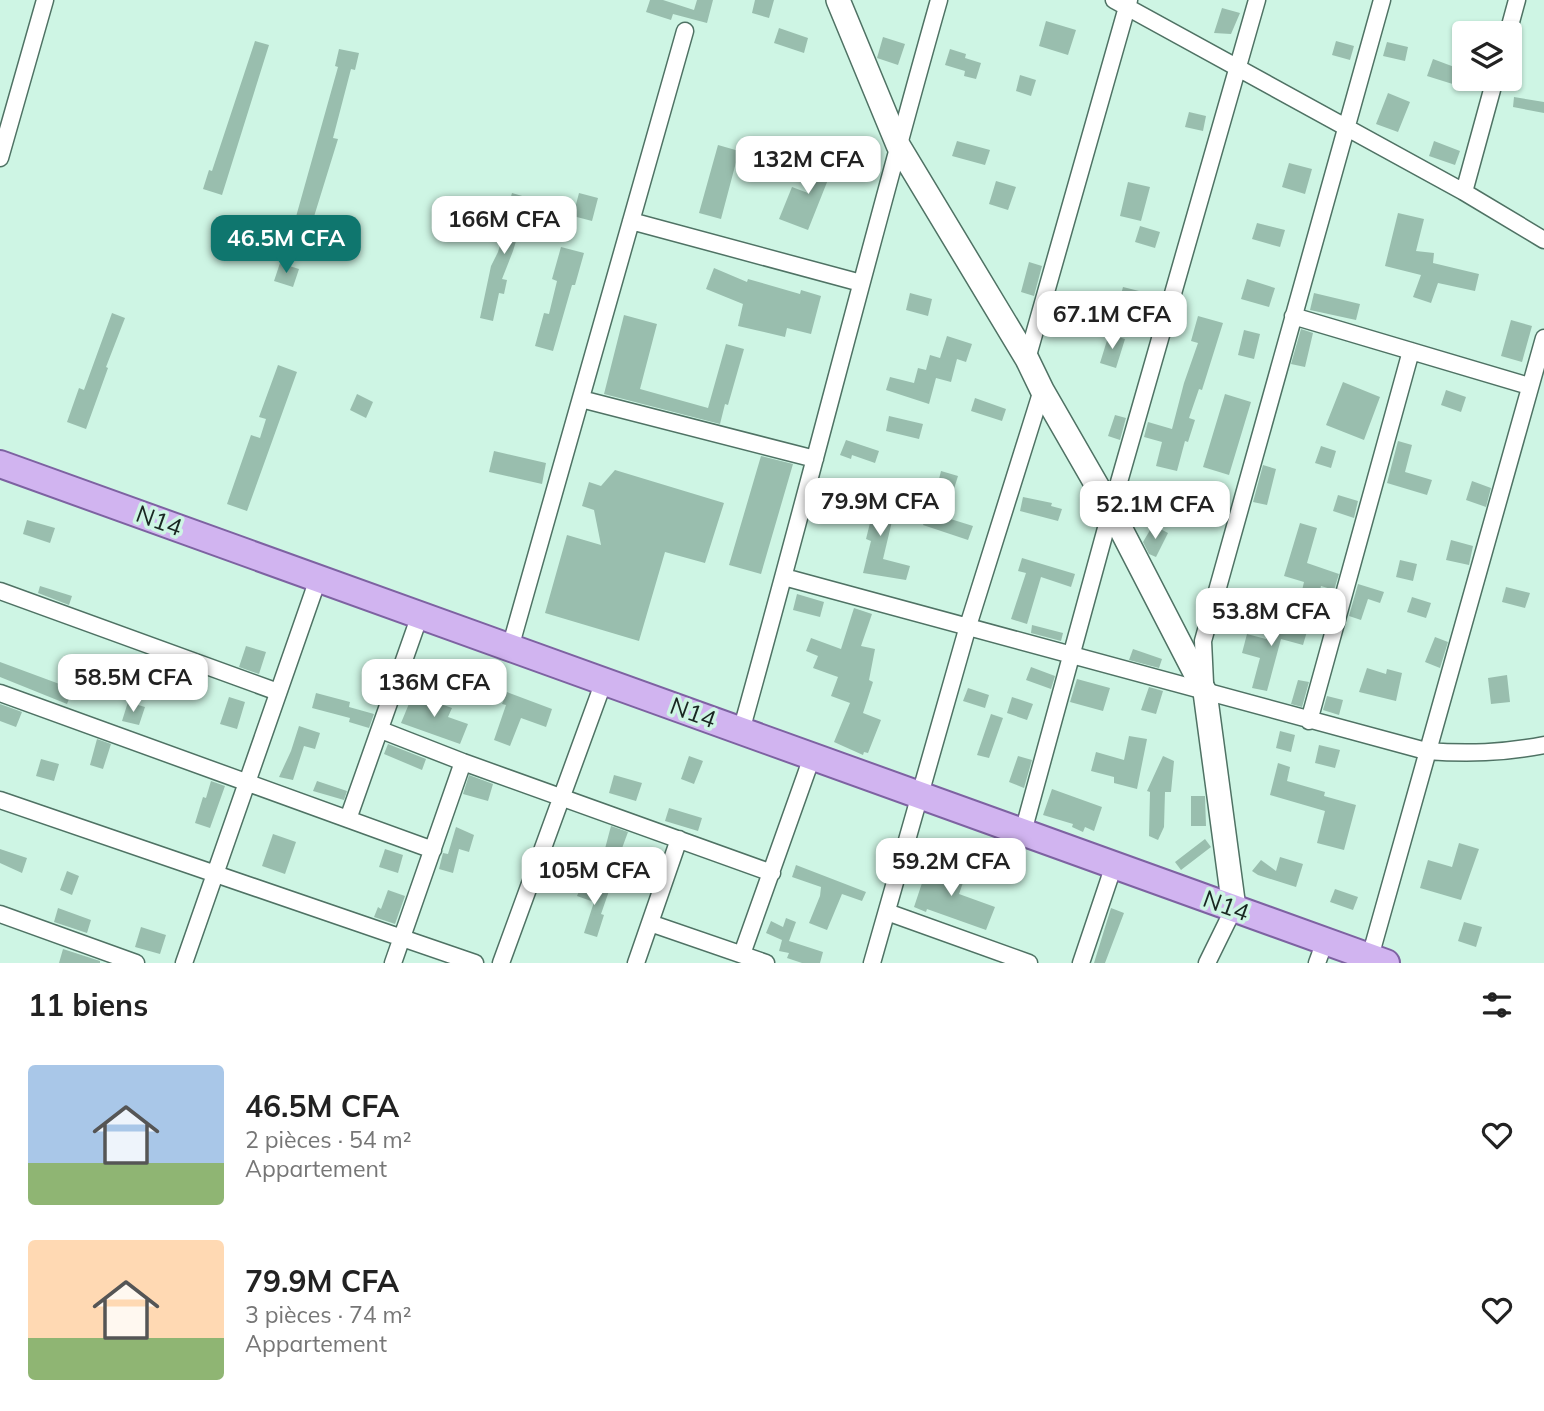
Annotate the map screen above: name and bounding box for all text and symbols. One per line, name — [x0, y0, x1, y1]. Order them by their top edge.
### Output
map controls — [1452, 21, 1522, 91]
button: layers — [1452, 21, 1522, 91]
pin: 132M CFA — [736, 136, 880, 196]
text: 132M CFA — [752, 144, 864, 173]
pin: 166M CFA — [432, 196, 576, 256]
text: 166M CFA — [448, 204, 560, 233]
pin: 46.5M CFA — [206, 216, 366, 275]
text: 46.5M CFA — [227, 223, 345, 252]
pin: 67.1M CFA — [1032, 292, 1192, 351]
text: 67.1M CFA — [1053, 299, 1171, 328]
pin: 79.9M CFA — [800, 478, 960, 538]
pin: 52.1M CFA — [1075, 482, 1235, 541]
text: 79.9M CFA — [821, 486, 939, 515]
text: 52.1M CFA — [1096, 489, 1214, 518]
street label: N14 — [132, 498, 186, 542]
pin: 53.8M CFA — [1191, 588, 1351, 648]
text: 53.8M CFA — [1212, 596, 1330, 625]
pin: 58.5M CFA — [53, 654, 213, 714]
pin: 136M CFA — [362, 660, 506, 719]
text: 58.5M CFA — [74, 662, 192, 691]
text: 136M CFA — [378, 667, 490, 696]
street label: N14 — [666, 690, 720, 734]
pin: 59.2M CFA — [871, 838, 1031, 898]
text: 59.2M CFA — [892, 846, 1010, 875]
pin: 105M CFA — [522, 848, 666, 907]
text: 105M CFA — [538, 855, 650, 884]
street label: N14 — [1199, 883, 1253, 927]
text: 11 biens — [28, 986, 148, 1024]
icon: filters — [1478, 986, 1516, 1024]
text: 46.5M CFA — [245, 1087, 399, 1125]
icon: home — [84, 1093, 168, 1177]
icon: heart — [1478, 1116, 1516, 1154]
text: 2 pièces · 54 m² — [245, 1125, 412, 1154]
text: Appartement — [245, 1154, 387, 1183]
text: 79.9M CFA — [245, 1262, 399, 1300]
icon: home — [84, 1268, 168, 1352]
icon: heart — [1478, 1291, 1516, 1329]
text: 3 pièces · 74 m² — [245, 1300, 412, 1329]
text: Appartement — [245, 1329, 387, 1358]

